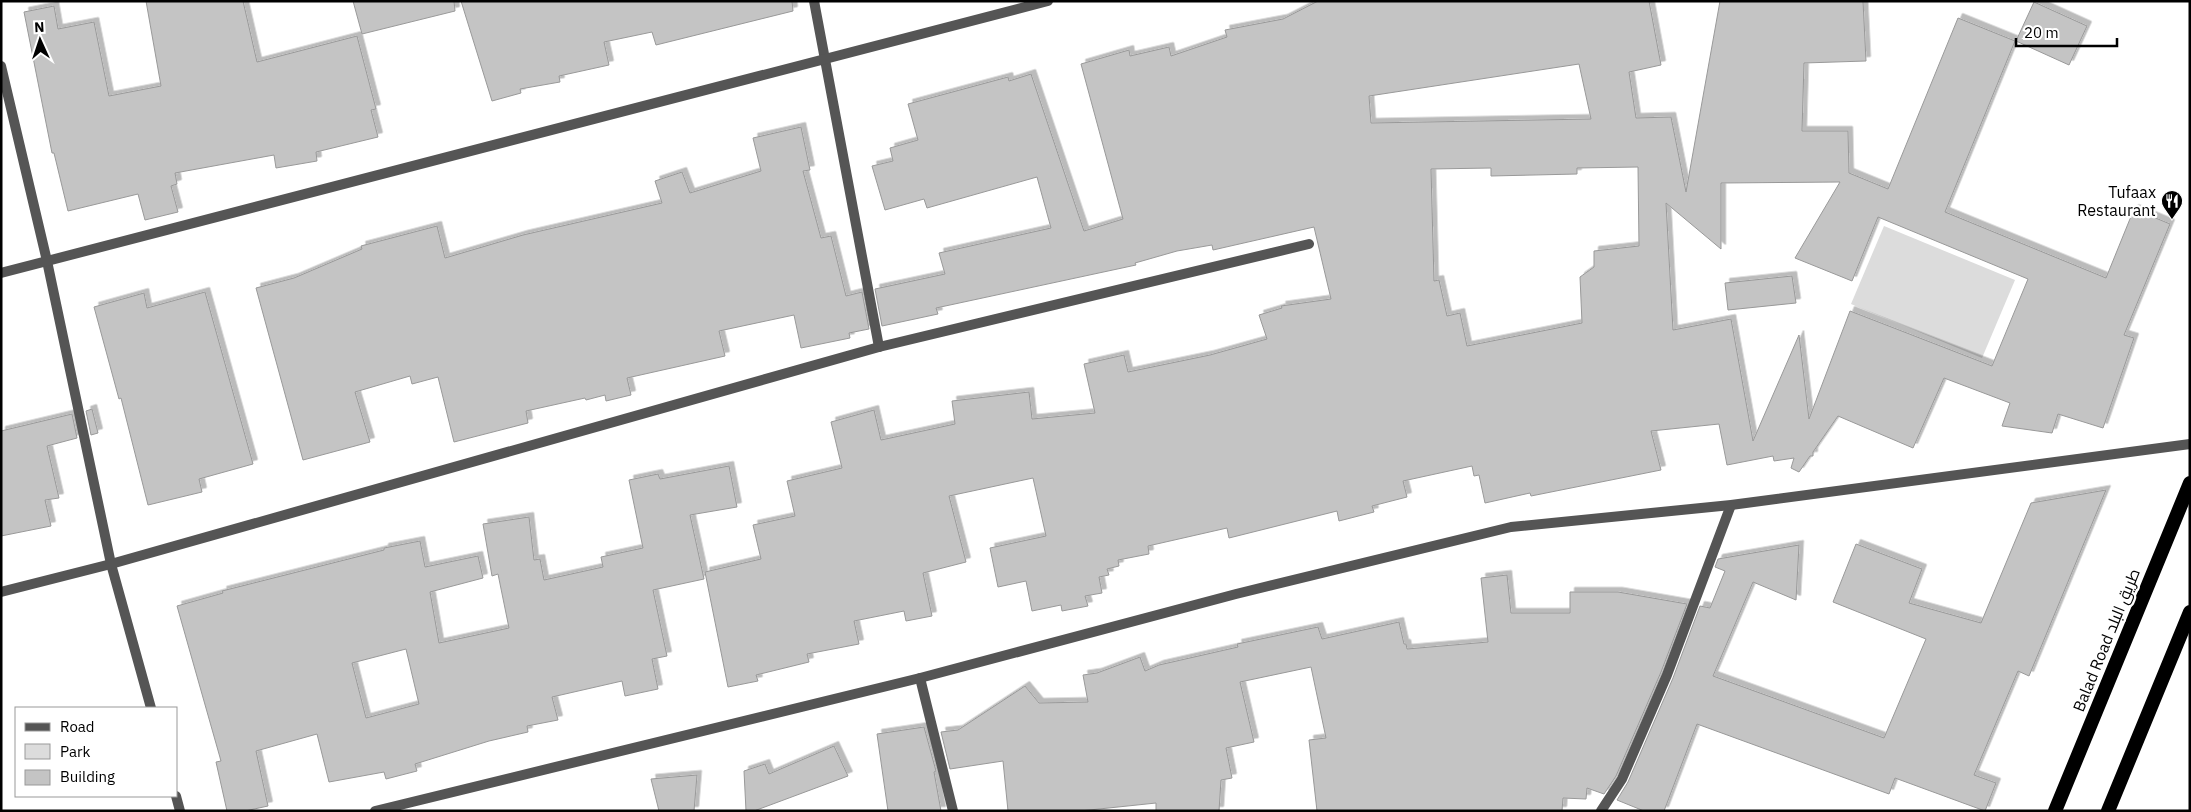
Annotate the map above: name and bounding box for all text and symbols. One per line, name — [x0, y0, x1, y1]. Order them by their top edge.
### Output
north arrow — [15, 15, 65, 65]
scale bar — [2016, 15, 2117, 47]
text: N — [34, 18, 45, 36]
text: 20 m — [2024, 23, 2059, 42]
place label: Tufaax Restaurant — [2077, 182, 2156, 220]
restaurant icon: Tufaax Restaurant — [2160, 189, 2184, 220]
street label: Balad Road طريق البلد — [2068, 565, 2145, 715]
legend — [15, 707, 178, 797]
text: Road — [60, 717, 95, 736]
text: Park — [60, 742, 90, 761]
text: Building — [60, 767, 115, 786]

